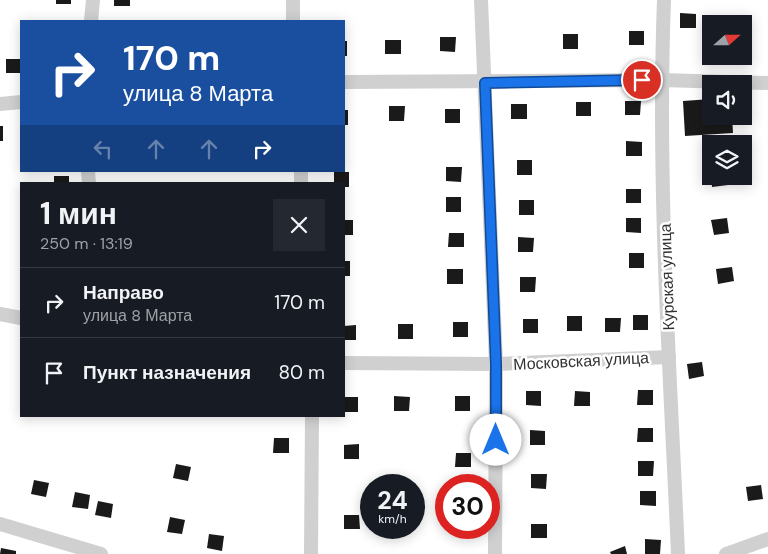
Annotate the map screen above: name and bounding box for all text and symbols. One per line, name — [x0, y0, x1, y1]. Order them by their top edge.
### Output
north arrow — [702, 15, 752, 65]
map controls — [702, 15, 752, 185]
text: 170 m — [123, 35, 220, 81]
icon: right — [40, 40, 105, 105]
pin — [621, 59, 663, 101]
icon: arrive — [628, 66, 656, 94]
button: sound — [702, 75, 752, 125]
text: улица 8 Марта — [123, 79, 273, 108]
icon: left — [89, 135, 117, 163]
icon: ahead — [142, 135, 170, 163]
icon: ahead — [195, 135, 223, 163]
icon: right — [248, 135, 276, 163]
button: layers — [702, 135, 752, 185]
text: 1 мин — [40, 194, 117, 233]
button: close — [273, 199, 325, 251]
street label: Курская улица — [655, 223, 679, 331]
text: 250 m · 13:19 — [40, 233, 133, 254]
text: Направо — [83, 280, 164, 305]
icon: right — [40, 289, 68, 317]
text: 170 m — [274, 290, 325, 315]
text: улица 8 Марта — [83, 305, 192, 326]
street label: Московская улица — [513, 347, 650, 375]
icon: arrive — [40, 359, 68, 387]
text: Пункт назначения — [83, 360, 251, 385]
text: 80 m — [278, 360, 325, 385]
position arrow — [469, 413, 521, 465]
speed limit sign: 30 — [435, 474, 500, 539]
text: 24 — [377, 484, 408, 517]
text: km/h — [378, 511, 407, 527]

